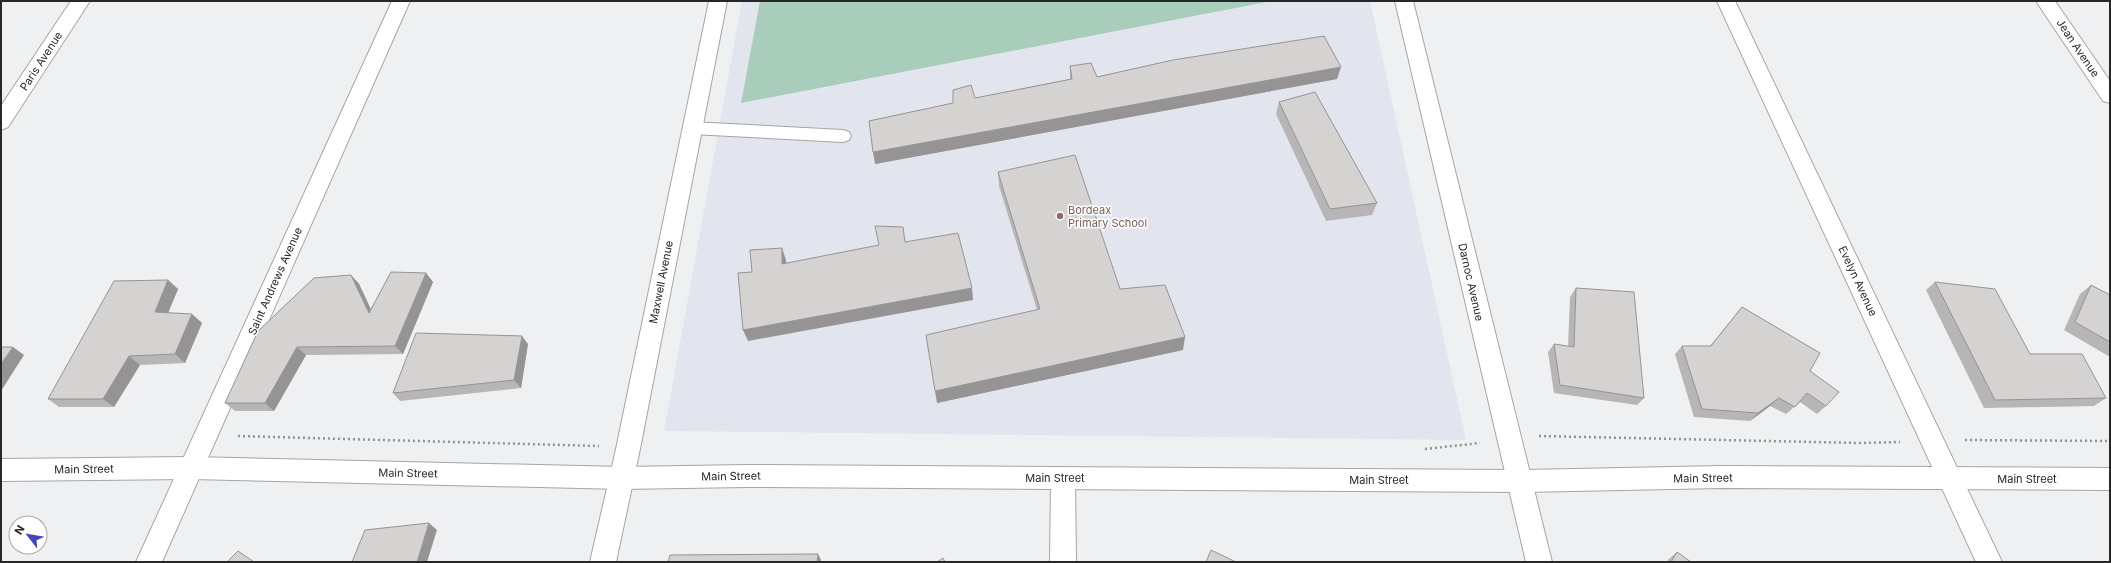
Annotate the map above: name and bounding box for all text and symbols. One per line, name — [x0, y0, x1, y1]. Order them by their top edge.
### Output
street label: Jean Avenue — [2053, 16, 2103, 80]
street label: Paris Avenue — [17, 29, 65, 93]
place label: Bordeax Primary School — [1068, 203, 1147, 230]
marker: Bordeax Primary School — [1055, 211, 1065, 221]
street label: Saint Andrews Avenue — [245, 225, 305, 337]
street label: Maxwell Avenue — [646, 239, 676, 325]
street label: Darnoc Avenue — [1455, 242, 1487, 322]
street label: Evelyn Avenue — [1836, 244, 1880, 318]
street label: Main Street — [54, 461, 114, 477]
street label: Main Street — [378, 465, 438, 481]
street label: Main Street — [701, 468, 761, 484]
street label: Main Street — [1673, 470, 1733, 486]
street label: Main Street — [1025, 471, 1085, 485]
street label: Main Street — [1997, 472, 2057, 486]
street label: Main Street — [1349, 473, 1409, 487]
north arrow — [8, 515, 48, 555]
text: N — [11, 523, 28, 537]

